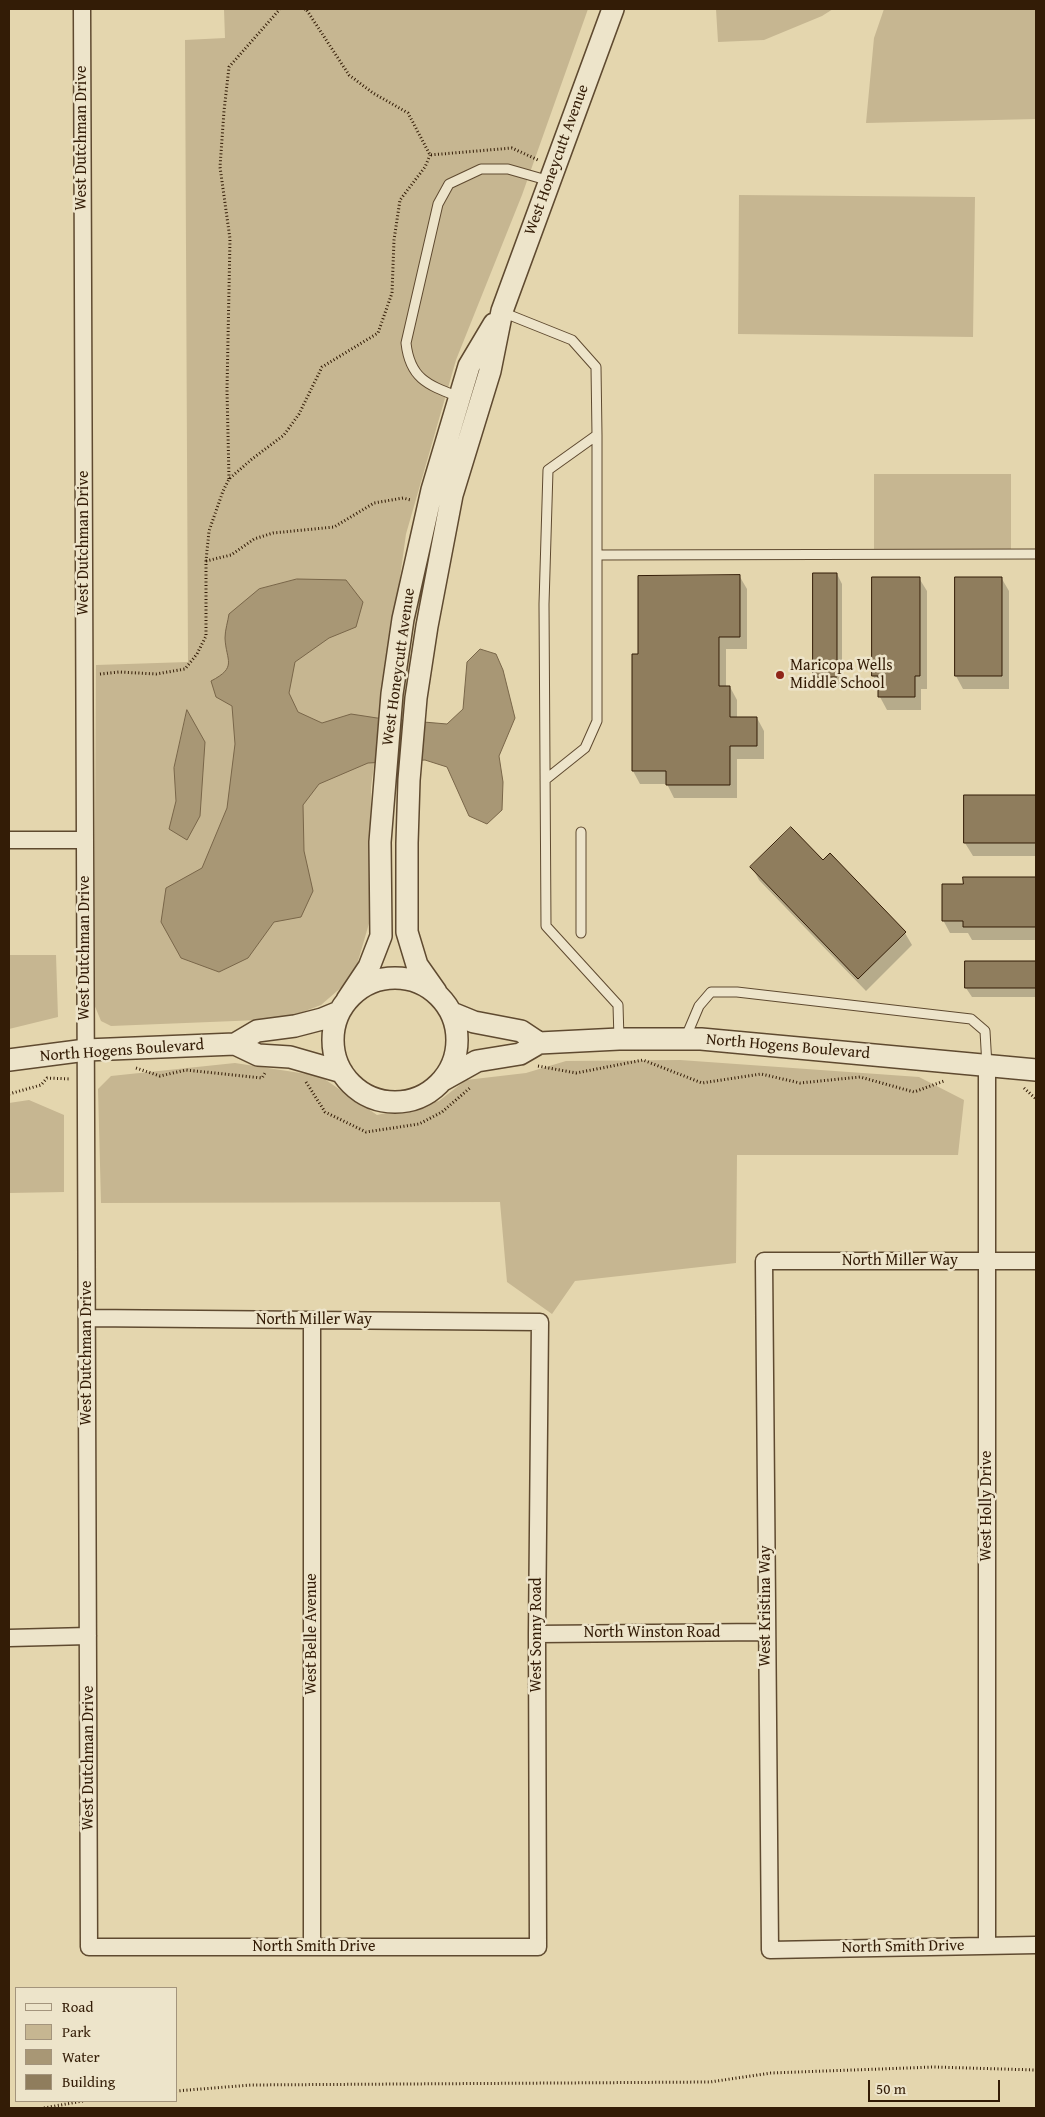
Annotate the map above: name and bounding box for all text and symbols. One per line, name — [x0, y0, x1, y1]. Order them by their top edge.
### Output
street label: West Dutchman Drive — [72, 66, 92, 210]
street label: West Honeycutt Avenue — [521, 82, 593, 238]
street label: West Dutchman Drive — [74, 471, 94, 615]
street label: West Honeycutt Avenue — [378, 587, 420, 747]
place label: Maricopa Wells Middle School — [790, 656, 893, 694]
marker: Maricopa Wells Middle School — [774, 669, 786, 681]
street label: West Dutchman Drive — [75, 876, 95, 1020]
street label: North Hogens Boulevard — [705, 1030, 871, 1064]
street label: North Hogens Boulevard — [39, 1036, 205, 1066]
street label: North Miller Way — [842, 1251, 958, 1271]
street label: West Dutchman Drive — [77, 1281, 97, 1425]
street label: North Miller Way — [256, 1310, 372, 1330]
street label: West Holly Drive — [977, 1450, 997, 1562]
street label: West Kristina Way — [756, 1545, 776, 1667]
street label: West Belle Avenue — [302, 1573, 322, 1695]
street label: West Sonny Road — [527, 1578, 547, 1692]
street label: North Winston Road — [584, 1623, 720, 1643]
street label: West Dutchman Drive — [79, 1686, 99, 1830]
street label: North Smith Drive — [841, 1936, 965, 1958]
street label: North Smith Drive — [253, 1937, 375, 1957]
legend — [15, 1987, 178, 2102]
text: Road — [62, 1996, 93, 2017]
text: Park — [62, 2021, 91, 2042]
text: Water — [62, 2046, 100, 2067]
scale bar — [870, 2070, 1002, 2102]
text: Building — [62, 2071, 115, 2092]
text: 50 m — [876, 2078, 906, 2099]

